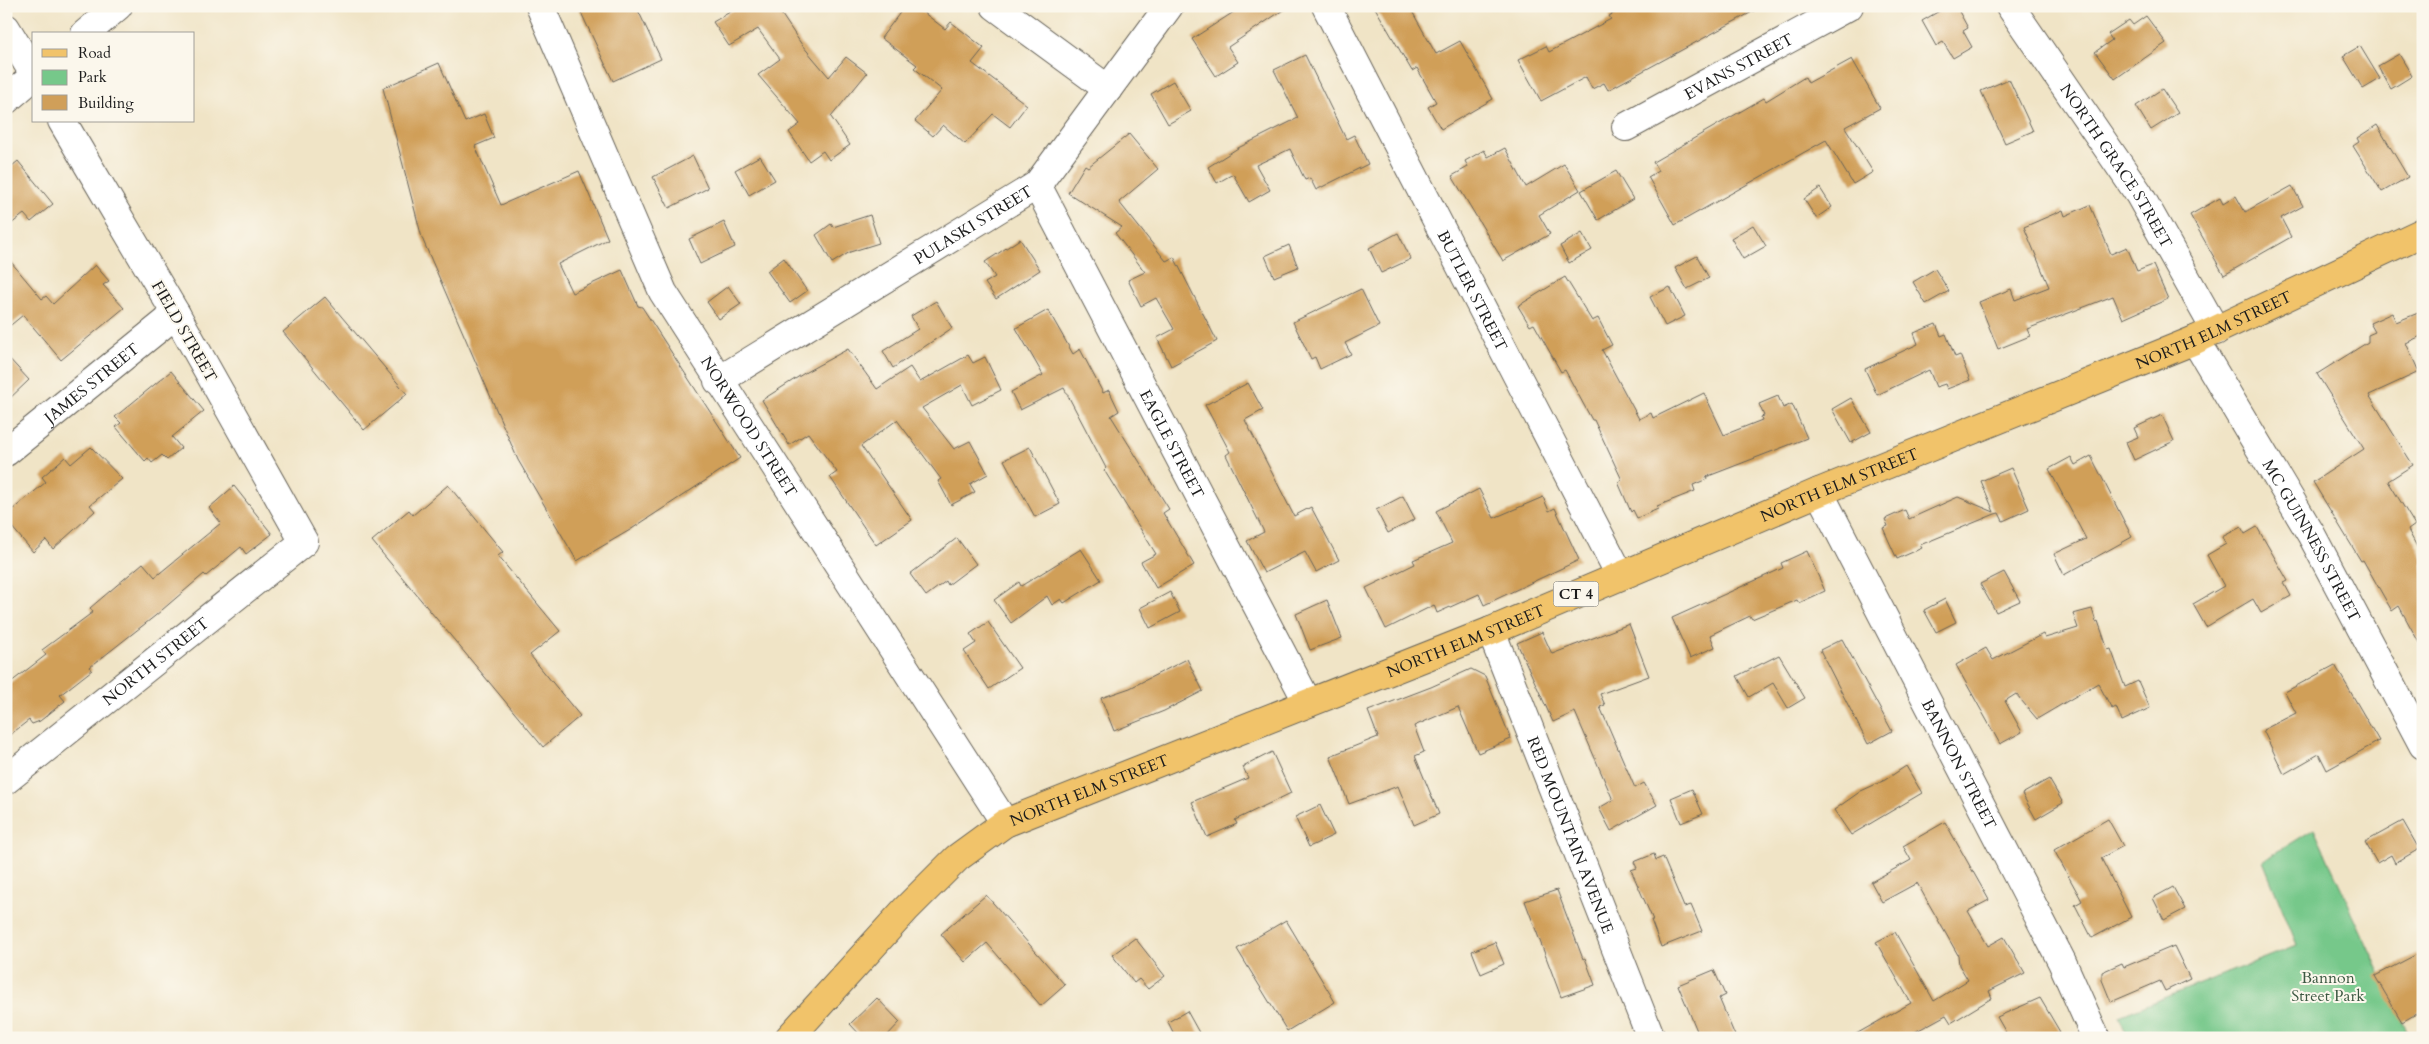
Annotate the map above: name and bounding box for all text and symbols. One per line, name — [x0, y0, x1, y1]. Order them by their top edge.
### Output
street label: EVANS STREET — [1680, 28, 1798, 105]
legend — [32, 32, 195, 122]
text: Road — [78, 43, 111, 63]
text: Park — [78, 67, 107, 87]
street label: NORTH GRACE STREET — [2054, 80, 2177, 252]
text: Building — [78, 93, 134, 113]
street label: PULASKI STREET — [910, 180, 1037, 270]
street label: BUTLER STREET — [1432, 227, 1512, 355]
street label: FIELD STREET — [146, 277, 222, 386]
street label: NORTH ELM STREET — [2132, 286, 2296, 375]
street label: JAMES STREET — [38, 338, 144, 430]
street label: NORWOOD STREET — [695, 352, 802, 502]
street label: EAGLE STREET — [1134, 386, 1209, 503]
street label: NORTH ELM STREET — [1757, 443, 1922, 528]
street label: MC GUINNESS STREET — [2257, 456, 2366, 626]
road number: CT 4 — [1554, 582, 1598, 606]
street label: NORTH ELM STREET — [1383, 599, 1549, 683]
street label: NORTH STREET — [98, 612, 214, 711]
street label: BANNON STREET — [1916, 695, 2002, 833]
street label: RED MOUNTAIN AVENUE — [1522, 733, 1619, 937]
street label: NORTH ELM STREET — [1007, 749, 1172, 832]
park label: Bannon Street Park — [2291, 967, 2365, 1007]

